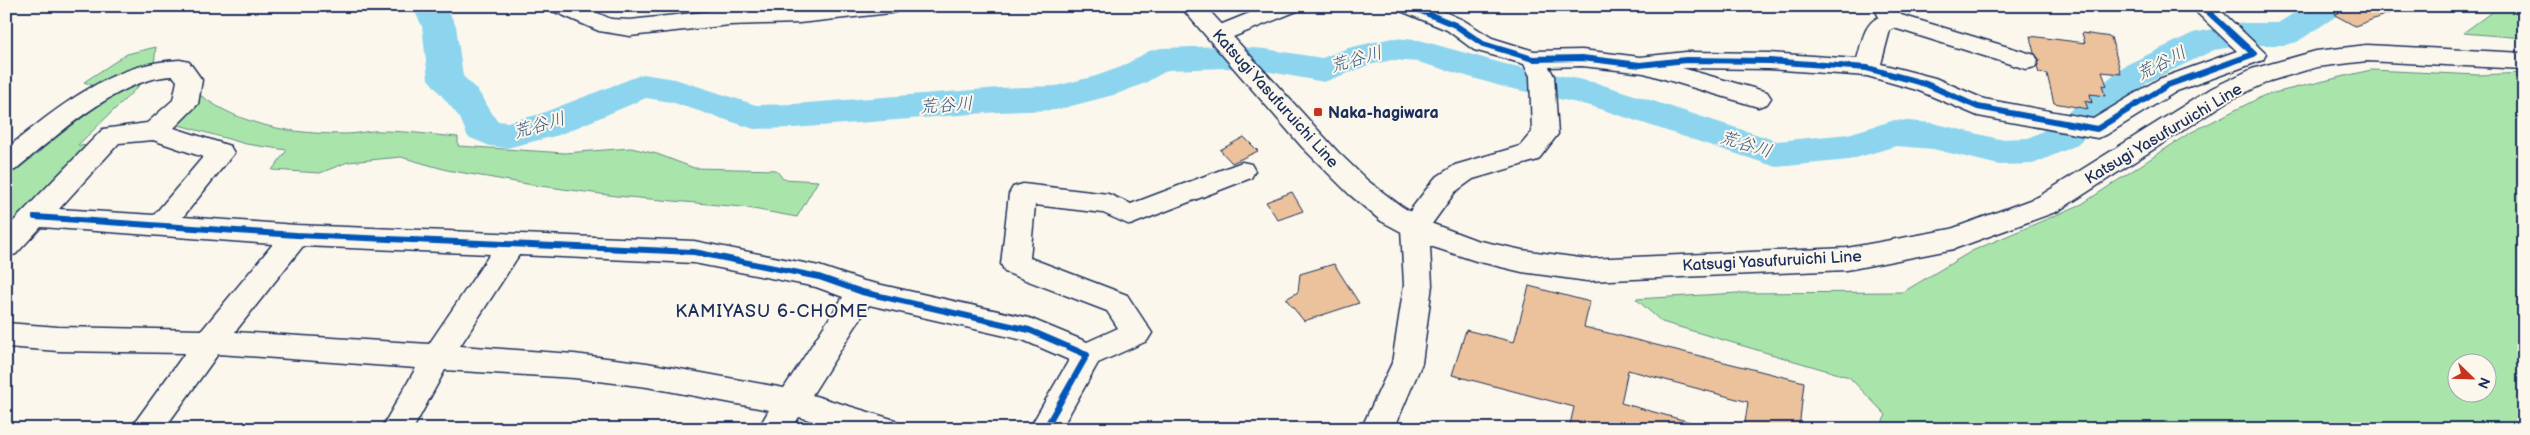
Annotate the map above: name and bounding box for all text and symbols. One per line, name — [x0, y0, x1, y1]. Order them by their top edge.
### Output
street label: Katsugi Yasufuruichi Line — [1208, 26, 1342, 173]
water label: 荒谷川 — [1327, 42, 1385, 77]
water label: 荒谷川 — [2132, 42, 2190, 85]
street label: Katsugi Yasufuruichi Line — [2082, 80, 2246, 189]
water label: 荒谷川 — [918, 93, 974, 118]
place label: Naka-hagiwara — [1328, 104, 1439, 123]
marker: Naka-hagiwara — [1312, 106, 1324, 118]
water label: 荒谷川 — [510, 108, 568, 143]
water label: 荒谷川 — [1717, 127, 1775, 162]
street label: Katsugi Yasufuruichi Line — [1682, 247, 1863, 276]
district label: KAMIYASU 6-CHOME — [675, 301, 869, 322]
north arrow — [2448, 352, 2498, 402]
text: N — [2474, 375, 2493, 391]

